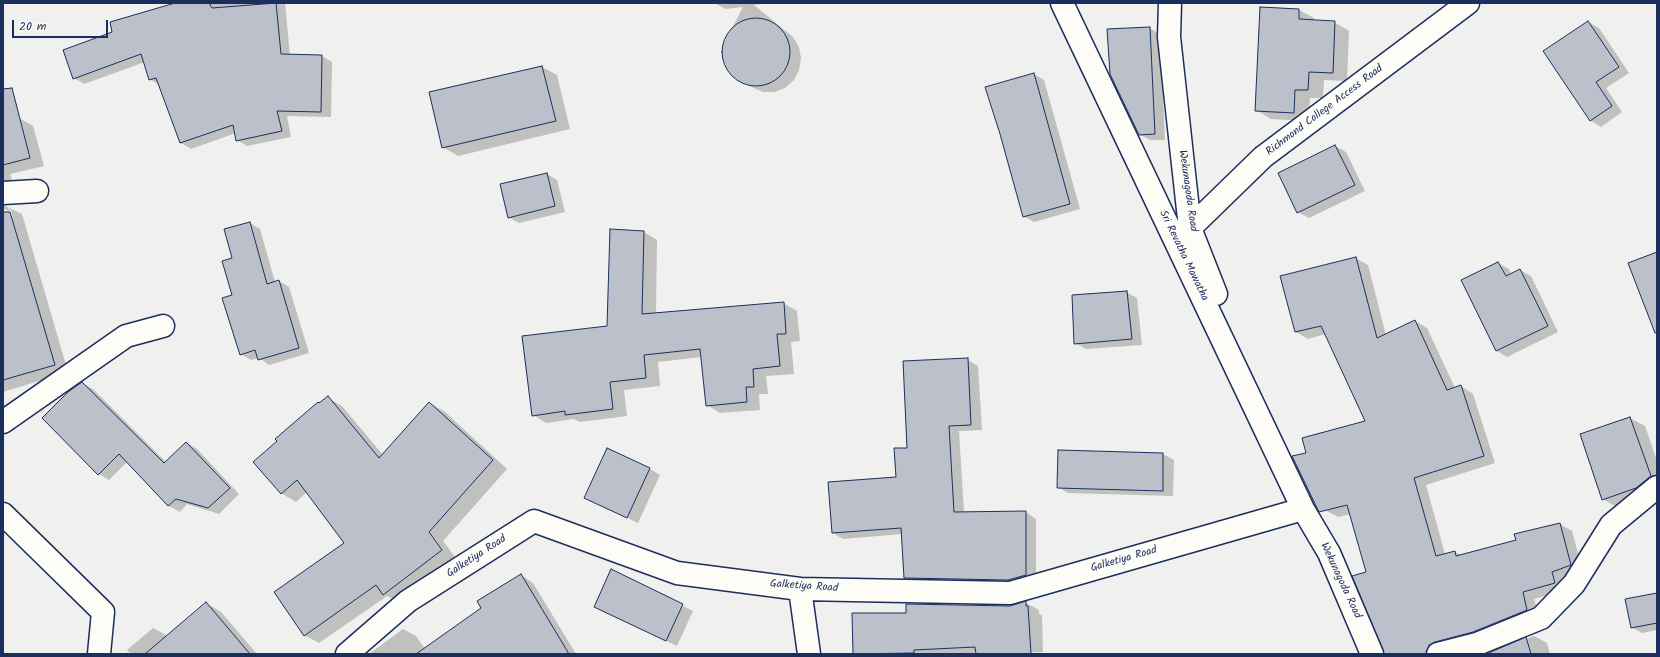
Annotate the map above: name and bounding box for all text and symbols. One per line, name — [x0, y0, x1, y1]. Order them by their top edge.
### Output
scale bar — [14, 12, 110, 38]
text: 20 m — [19, 17, 46, 36]
street label: Richmond College Access Road — [1264, 63, 1386, 159]
street label: Wekunagoda Road — [1175, 149, 1199, 233]
street label: Sri Revatha Mawatha — [1155, 209, 1211, 303]
street label: Galketiya Road — [445, 533, 509, 581]
street label: Wekunagoda Road — [1317, 541, 1363, 621]
street label: Galketiya Road — [1089, 544, 1159, 576]
street label: Galketiya Road — [769, 578, 839, 596]

